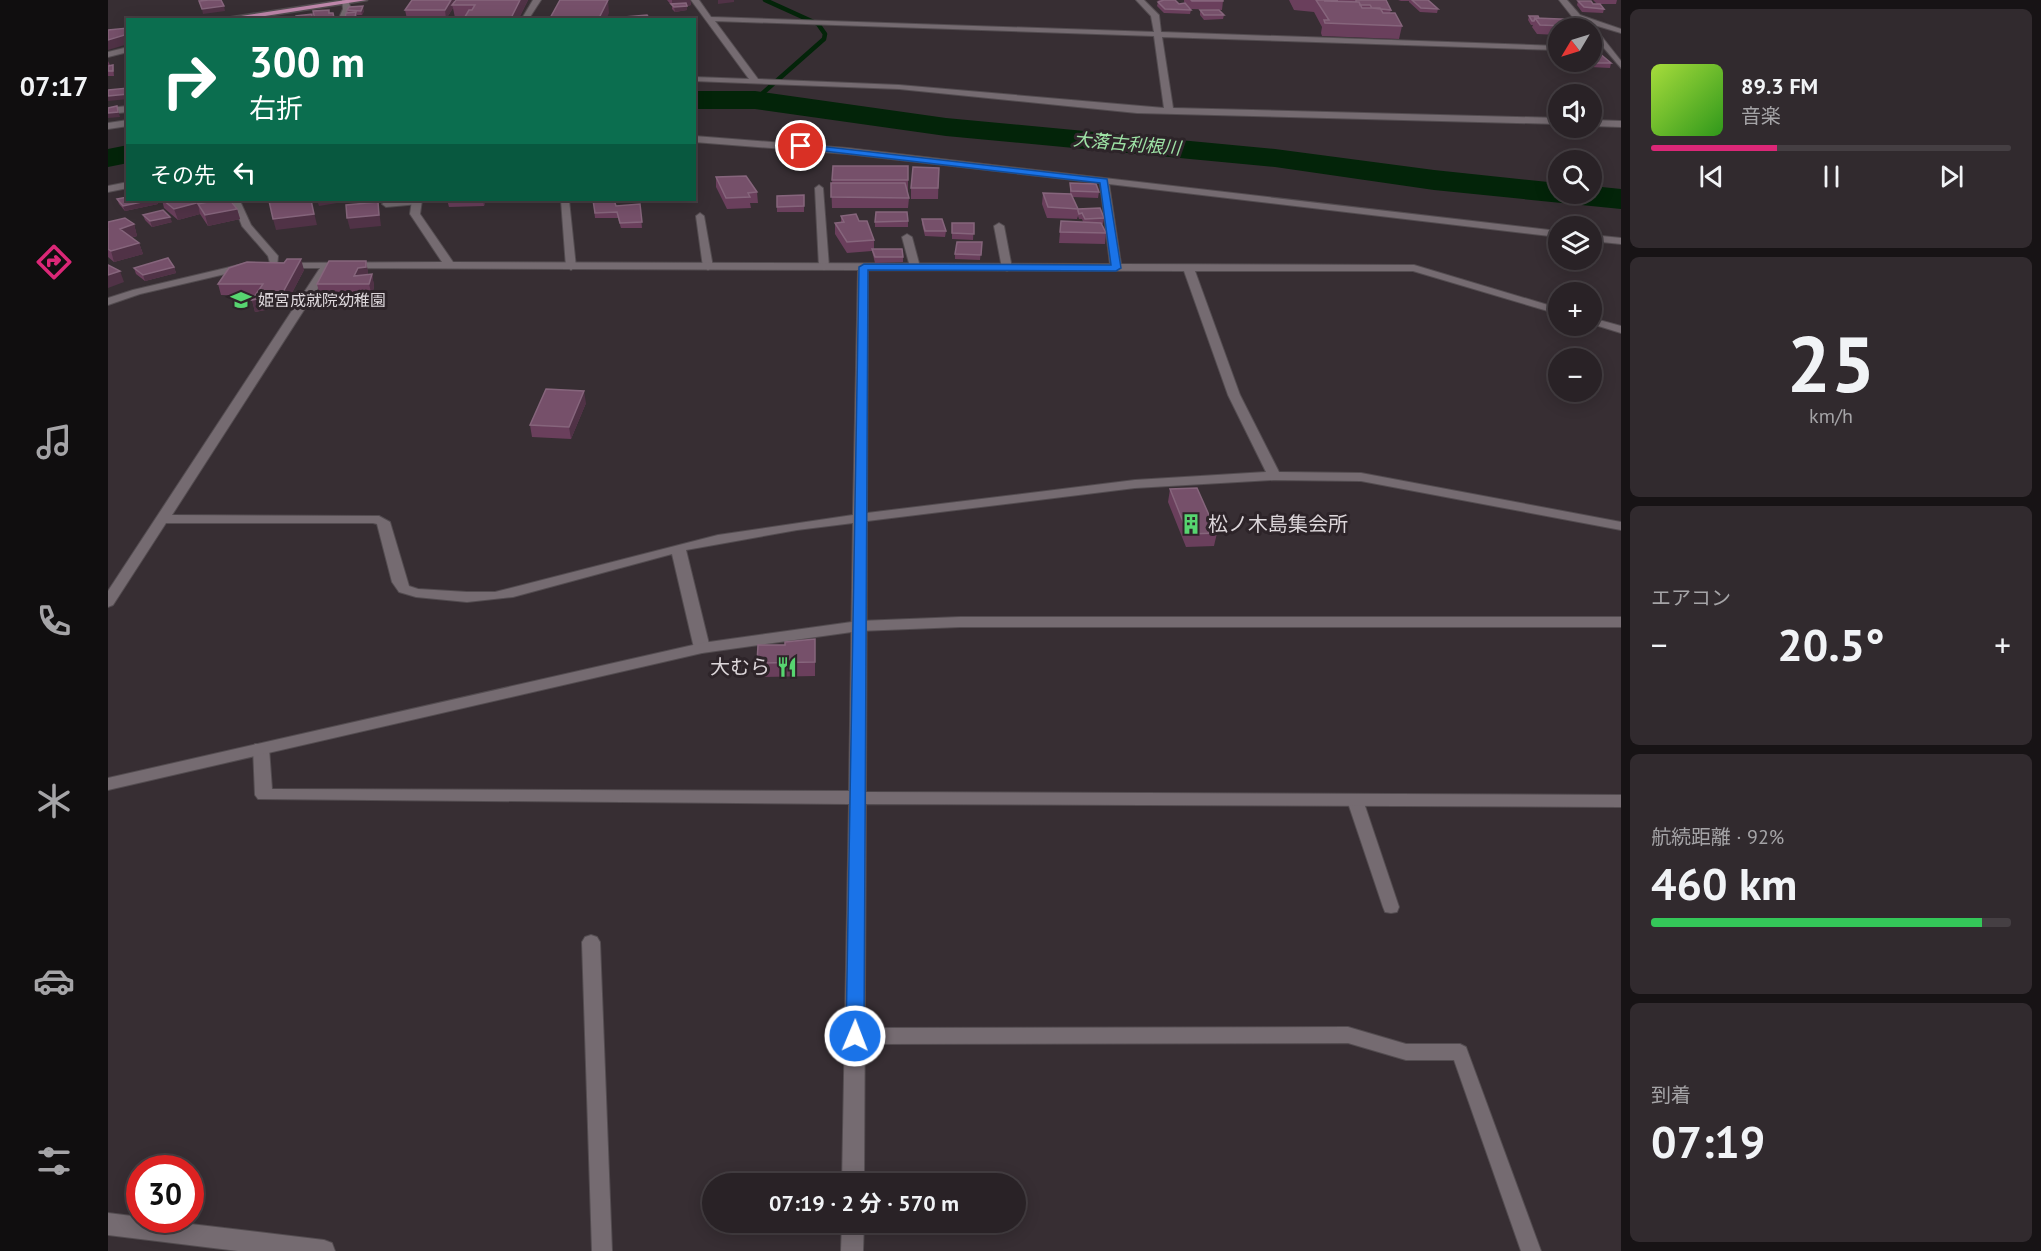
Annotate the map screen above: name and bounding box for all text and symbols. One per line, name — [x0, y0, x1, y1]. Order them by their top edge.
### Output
north arrow — [1548, 18, 1602, 72]
map controls — [1548, 18, 1602, 402]
text: 300 m — [249, 34, 365, 89]
icon: right — [150, 42, 228, 120]
text: 07:17 — [20, 69, 88, 103]
text: 89.3 FM — [1741, 72, 1818, 100]
button: sound — [1548, 84, 1602, 138]
text: 右折 — [249, 91, 303, 125]
text: 音楽 — [1741, 103, 1781, 129]
pin — [775, 120, 826, 171]
water label: 大落古利根川 — [1072, 127, 1184, 160]
icon: arrive — [784, 129, 817, 162]
button: search — [1548, 150, 1602, 204]
icon: left — [228, 156, 261, 189]
icon: previous — [1695, 160, 1728, 193]
icon: pause — [1815, 160, 1848, 193]
icon: next — [1935, 160, 1968, 193]
text: その先 — [150, 161, 216, 189]
button: layers — [1548, 216, 1602, 270]
icon: directions — [33, 241, 75, 283]
button: + — [1548, 282, 1602, 336]
school or university icon: 姫宮成就院幼稚園 — [229, 288, 253, 312]
place label: 姫宮成就院幼稚園 — [258, 290, 386, 310]
text: 25 — [1787, 313, 1875, 414]
button: − — [1548, 348, 1602, 402]
text: km/h — [1809, 403, 1853, 429]
icon: music — [33, 421, 75, 463]
place label: 松ノ木島集会所 — [1208, 511, 1348, 537]
building icon: 松ノ木島集会所 — [1179, 512, 1203, 536]
text: エアコン — [1651, 585, 1731, 611]
icon: phone — [33, 600, 75, 642]
text: 20.5° — [1777, 615, 1885, 673]
text: − — [1651, 623, 1668, 666]
text: + — [1994, 623, 2011, 666]
place label: 大むら — [710, 654, 770, 680]
restaurant icon: 大むら — [775, 655, 799, 679]
icon: climate — [33, 780, 75, 822]
text: 航続距離 · 92% — [1651, 824, 1784, 850]
text: 460 km — [1651, 854, 1797, 912]
icon: car — [33, 960, 75, 1002]
position arrow — [823, 1004, 887, 1068]
text: 到着 — [1651, 1082, 1691, 1108]
text: 07:19 — [1651, 1112, 1765, 1170]
icon: filters — [33, 1140, 75, 1182]
speed limit sign: 30 — [126, 1155, 204, 1233]
text: 07:19 · 2 分 · 570 m — [769, 1189, 959, 1217]

